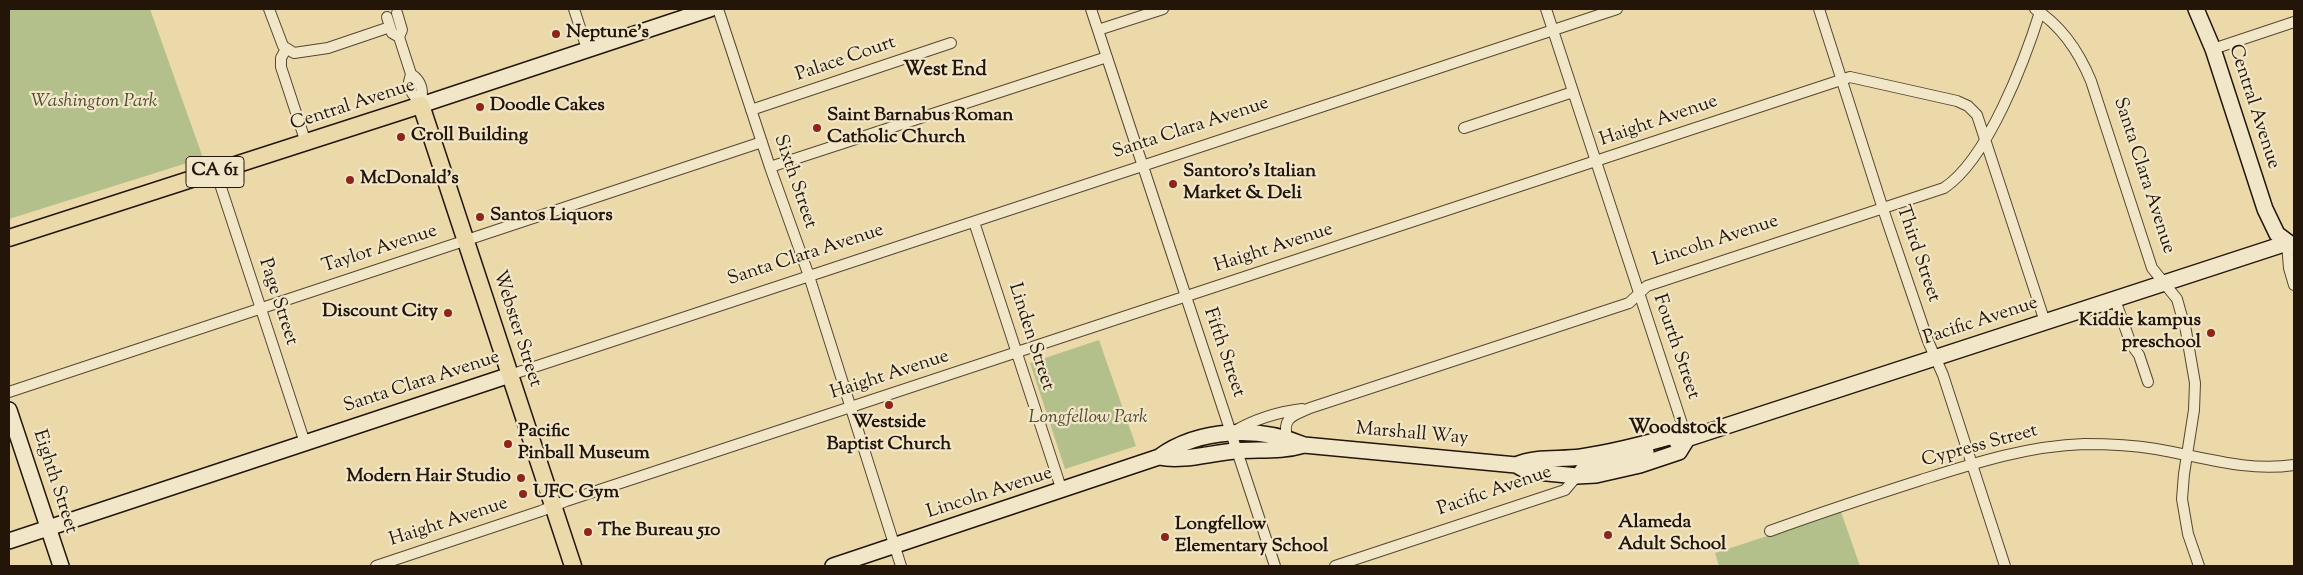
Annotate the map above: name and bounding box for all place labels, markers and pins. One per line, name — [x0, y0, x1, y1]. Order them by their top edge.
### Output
place label: Neptune's — [566, 23, 649, 45]
marker: Neptune's — [550, 28, 562, 40]
place label: Doodle Cakes — [490, 96, 605, 118]
marker: Doodle Cakes — [474, 101, 486, 113]
place label: Saint Barnabus Roman Catholic Church — [827, 106, 1013, 150]
marker: Saint Barnabus Roman Catholic Church — [811, 122, 823, 134]
place label: Croll Building — [411, 126, 528, 148]
marker: Croll Building — [395, 131, 407, 143]
place label: Santoro's Italian Market & Deli — [1183, 162, 1316, 206]
place label: McDonald's — [360, 169, 459, 191]
marker: McDonald's — [344, 174, 356, 186]
marker: Santoro's Italian Market & Deli — [1167, 178, 1179, 190]
place label: Santos Liquors — [490, 206, 613, 228]
marker: Santos Liquors — [474, 211, 486, 223]
place label: Discount City — [322, 302, 438, 324]
marker: Discount City — [442, 307, 454, 319]
place label: Kiddie kampus preschool — [2079, 311, 2201, 355]
marker: Kiddie kampus preschool — [2205, 327, 2217, 339]
marker: Westside Baptist Church — [883, 399, 895, 411]
place label: Westside Baptist Church — [827, 413, 951, 457]
place label: Pacific Pinball Museum — [518, 422, 650, 466]
marker: Pacific Pinball Museum — [502, 438, 514, 450]
place label: Modern Hair Studio — [346, 467, 511, 489]
marker: Modern Hair Studio — [515, 472, 527, 484]
place label: UFC Gym — [533, 483, 619, 505]
marker: UFC Gym — [517, 488, 529, 500]
place label: Alameda Adult School — [1618, 513, 1726, 557]
place label: Longfellow Elementary School — [1175, 515, 1328, 559]
place label: The Bureau 510 — [598, 521, 720, 543]
marker: The Bureau 510 — [582, 526, 594, 538]
marker: Alameda Adult School — [1602, 529, 1614, 541]
marker: Longfellow Elementary School — [1159, 531, 1171, 543]

